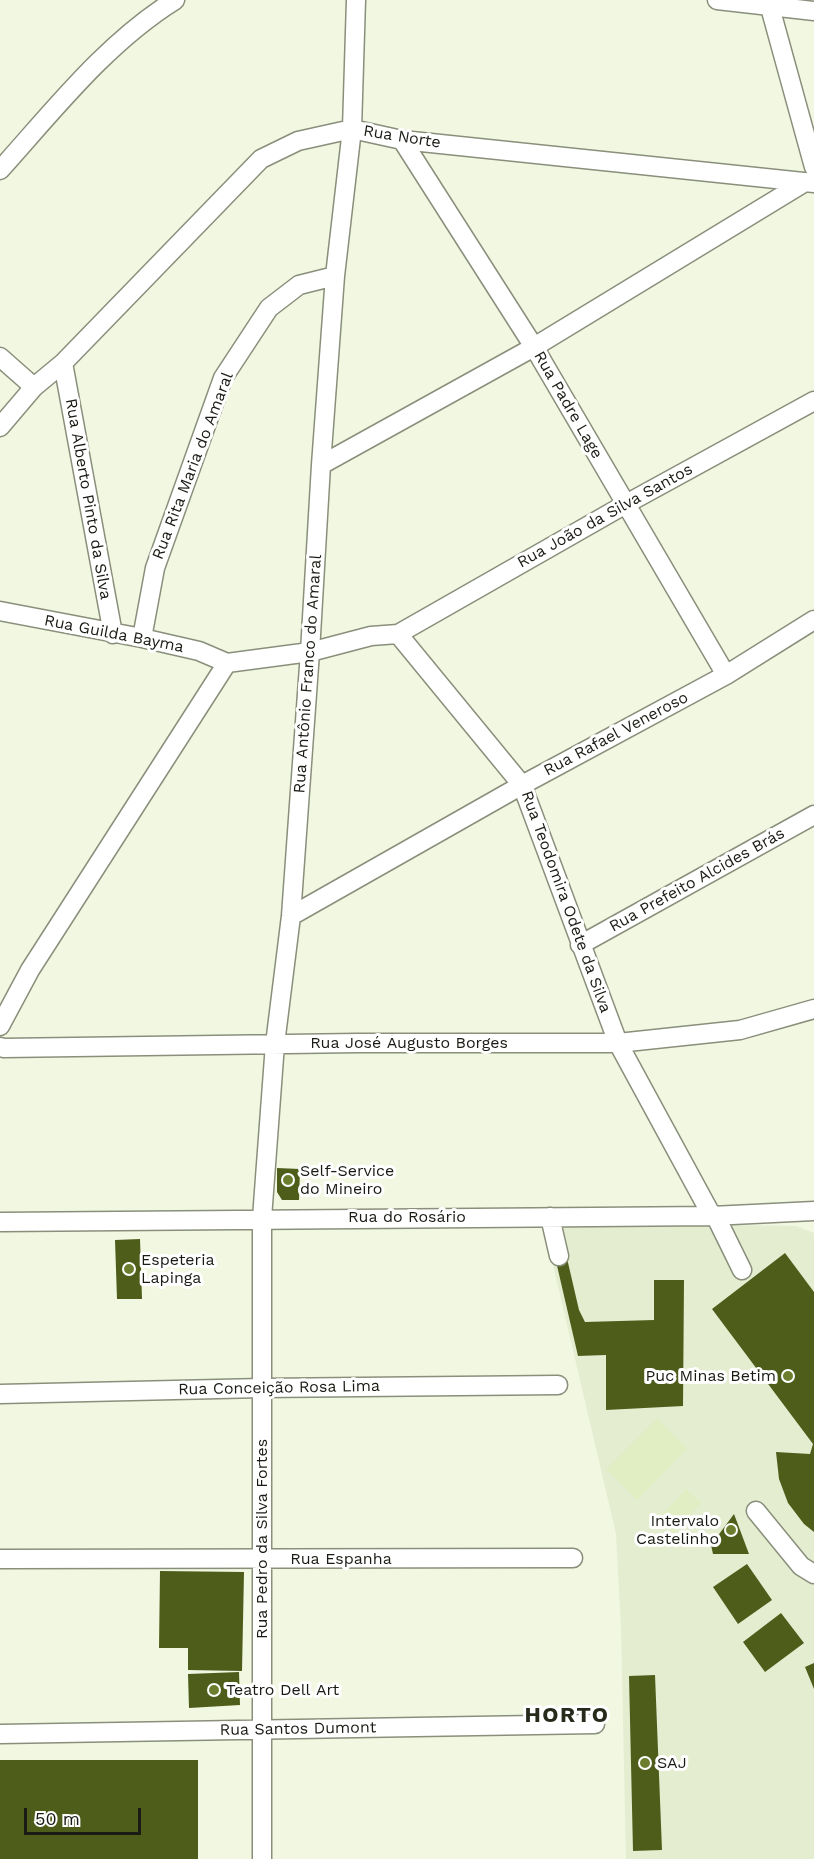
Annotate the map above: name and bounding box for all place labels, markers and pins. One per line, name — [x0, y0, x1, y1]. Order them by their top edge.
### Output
place label: Self-Service do Mineiro — [300, 1161, 394, 1199]
marker: Self-Service do Mineiro — [281, 1173, 295, 1187]
place label: Espeteria Lapinga — [141, 1250, 214, 1288]
marker: Espeteria Lapinga — [122, 1262, 136, 1276]
place label: Puc Minas Betim — [646, 1366, 776, 1386]
marker: Puc Minas Betim — [781, 1369, 795, 1383]
place label: Intervalo Castelinho — [636, 1511, 719, 1549]
marker: Intervalo Castelinho — [724, 1523, 738, 1537]
place label: Teatro Dell Art — [226, 1680, 339, 1700]
marker: Teatro Dell Art — [207, 1683, 221, 1697]
place label: SAJ — [657, 1753, 687, 1773]
marker: SAJ — [638, 1756, 652, 1770]

